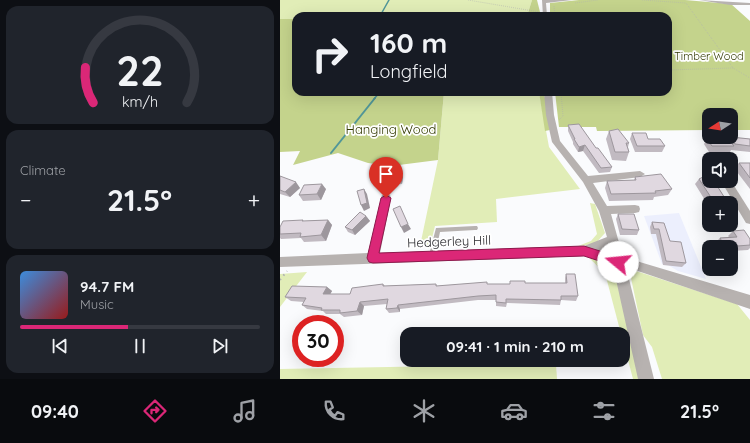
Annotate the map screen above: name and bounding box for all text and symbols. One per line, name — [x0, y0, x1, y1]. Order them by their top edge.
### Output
text: 160 m — [370, 25, 447, 60]
icon: right — [304, 28, 356, 80]
text: 22 — [116, 44, 164, 96]
park label: Timber Wood — [674, 49, 744, 63]
text: Longfield — [370, 60, 447, 83]
text: km/h — [122, 93, 158, 111]
north arrow — [702, 108, 738, 144]
map controls — [702, 108, 738, 276]
park label: Hanging Wood — [346, 121, 436, 137]
button: sound — [702, 152, 738, 188]
pin — [369, 157, 403, 198]
text: Climate — [20, 162, 66, 178]
icon: arrive — [375, 163, 397, 185]
text: 21.5° — [107, 181, 172, 219]
text: − — [20, 186, 31, 214]
text: + — [248, 186, 260, 214]
button: + — [702, 196, 738, 232]
street label: Hedgerley Hill — [407, 232, 491, 250]
button: − — [702, 240, 738, 276]
position arrow — [597, 241, 639, 283]
text: 94.7 FM — [80, 277, 134, 296]
text: Music — [80, 296, 114, 312]
speed limit sign: 30 — [292, 315, 344, 367]
icon: previous — [49, 335, 71, 357]
icon: pause — [129, 335, 151, 357]
icon: next — [209, 335, 231, 357]
text: 09:41 · 1 min · 210 m — [446, 337, 584, 356]
icon: directions — [141, 397, 169, 425]
icon: music — [231, 397, 259, 425]
icon: phone — [320, 397, 348, 425]
icon: climate — [410, 397, 438, 425]
icon: car — [500, 397, 528, 425]
icon: filters — [590, 397, 618, 425]
text: 09:40 — [31, 400, 79, 423]
text: 21.5° — [680, 400, 719, 423]

